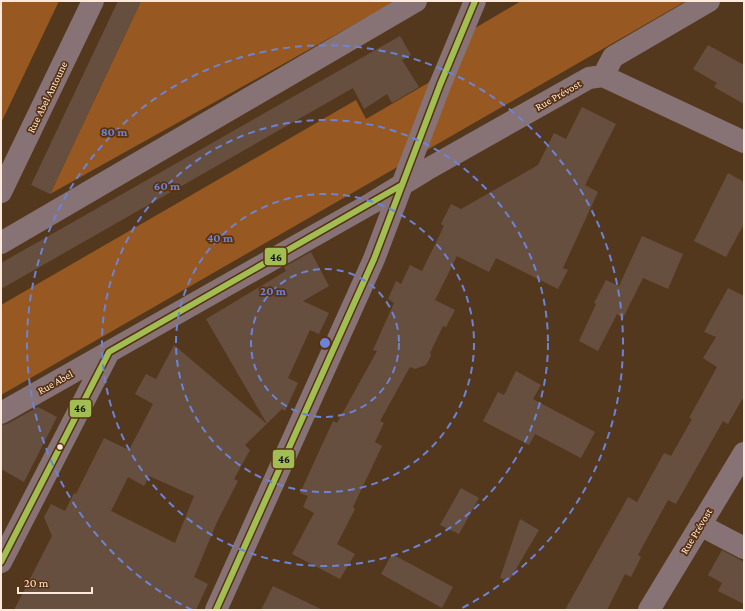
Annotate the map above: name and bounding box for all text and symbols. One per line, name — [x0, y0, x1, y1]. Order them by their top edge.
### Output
street label: Rue Abel Antoune — [24, 59, 70, 135]
street label: Rue Prévost — [533, 77, 583, 113]
text: 80 m — [101, 125, 128, 139]
text: 60 m — [154, 179, 181, 193]
text: 40 m — [207, 231, 234, 245]
line badge: 46 — [264, 247, 287, 266]
text: 46 — [270, 251, 282, 263]
text: 20 m — [260, 284, 287, 298]
centre of rings — [318, 336, 332, 350]
street label: Rue Abel — [35, 367, 75, 397]
line badge: 46 — [69, 399, 92, 418]
text: 46 — [74, 402, 86, 414]
unlabelled marker — [55, 442, 65, 452]
line badge: 46 — [272, 449, 295, 469]
text: 46 — [278, 453, 290, 465]
street label: Rue Prévost — [678, 506, 714, 556]
scale bar — [18, 569, 92, 595]
text: 20 m — [24, 576, 49, 590]

